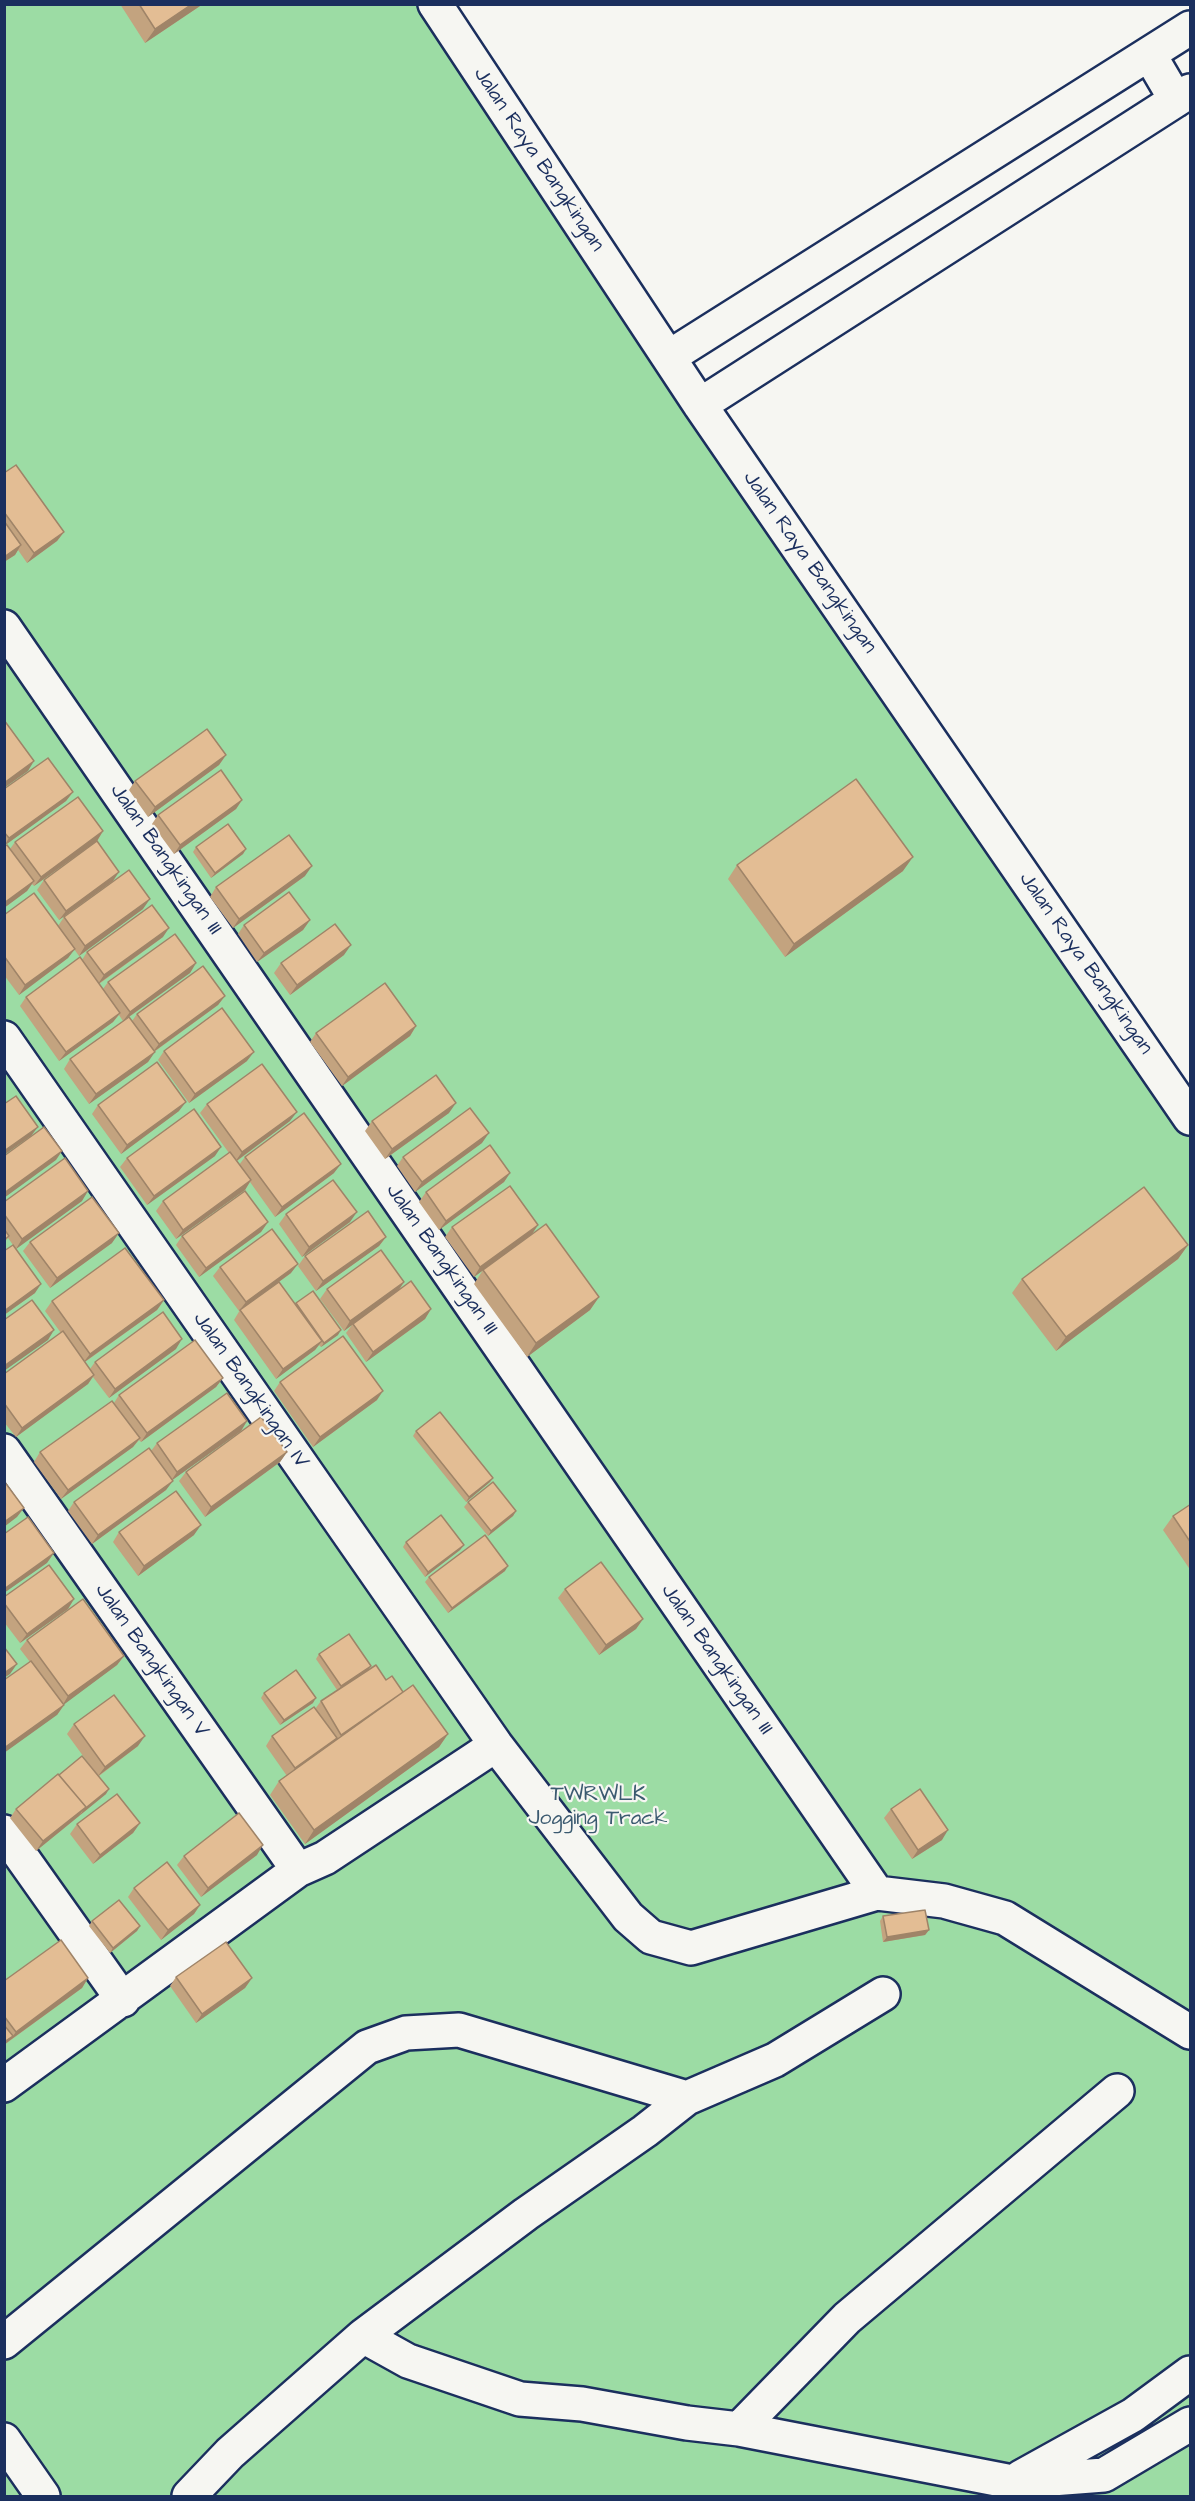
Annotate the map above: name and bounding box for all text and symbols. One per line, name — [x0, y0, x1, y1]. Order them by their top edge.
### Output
street label: Jalan Raya Bangkingan — [467, 63, 609, 257]
street label: Jalan Raya Bangkingan — [737, 467, 881, 659]
street label: Jalan Bangkingan III — [104, 780, 226, 940]
street label: Jalan Raya Bangkingan — [1013, 868, 1157, 1060]
street label: Jalan Bangkingan III — [380, 1180, 502, 1340]
street label: Jalan Bangkingan IV — [187, 1308, 313, 1474]
street label: Jalan Bangkingan V — [89, 1579, 213, 1743]
street label: Jalan Bangkingan III — [655, 1580, 777, 1740]
park label: TWRWLK Jogging Track — [528, 1783, 668, 1833]

